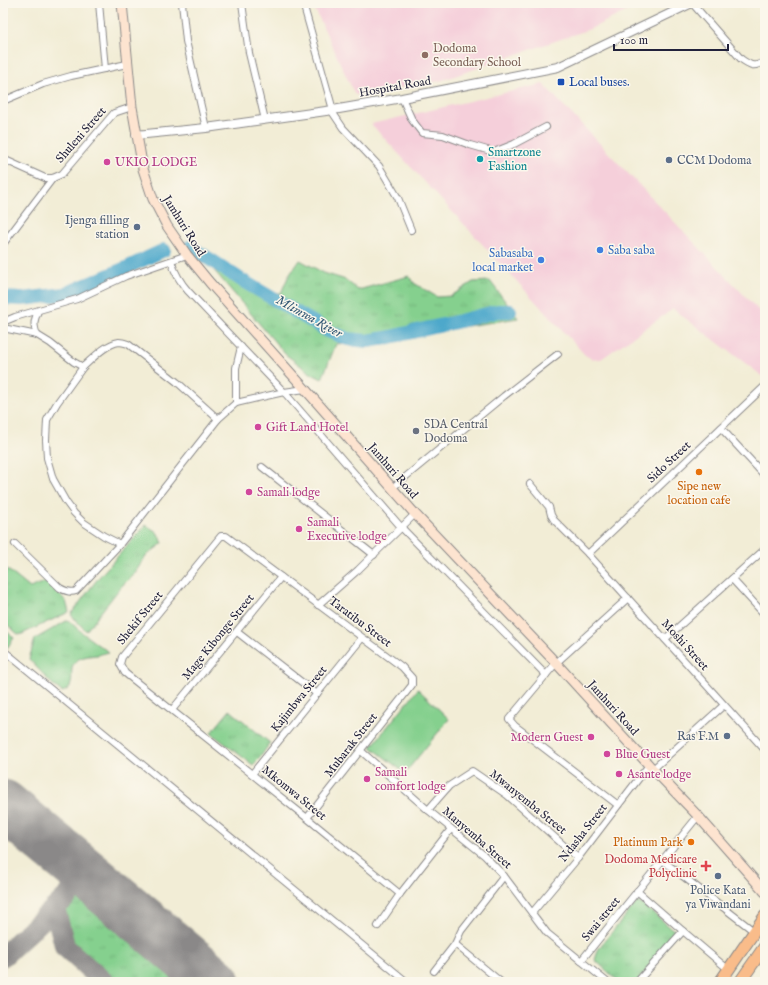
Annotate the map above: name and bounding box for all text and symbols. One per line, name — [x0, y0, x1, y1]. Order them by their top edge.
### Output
scale bar — [614, 26, 728, 52]
text: 100 m — [620, 33, 648, 48]
place label: Dodoma Secondary School — [433, 41, 522, 70]
marker: Dodoma Secondary School — [420, 50, 430, 60]
street label: Hospital Road — [358, 73, 433, 102]
place label: Local buses. — [569, 75, 629, 90]
marker: Local buses. — [556, 77, 566, 87]
street label: Shuleni Street — [53, 104, 109, 166]
place label: Smartzone Fashion — [488, 145, 542, 174]
place label: CCM Dodoma — [677, 153, 752, 168]
marker: Smartzone Fashion — [475, 154, 485, 164]
place label: UKIO LODGE — [115, 155, 197, 170]
marker: CCM Dodoma — [664, 155, 674, 165]
marker: UKIO LODGE — [102, 157, 112, 167]
street label: Jamhuri Road — [157, 191, 209, 260]
place label: Ijenga filling station — [65, 213, 130, 242]
marker: Ijenga filling station — [132, 222, 142, 232]
place label: Saba saba — [608, 243, 655, 258]
marker: Saba saba — [595, 245, 605, 255]
place label: Sabasaba local market — [472, 246, 534, 275]
marker: Sabasaba local market — [536, 255, 546, 265]
water label: Mlimwa River — [273, 292, 346, 342]
place label: SDA Central Dodoma — [424, 417, 488, 446]
place label: Gift Land Hotel — [266, 420, 349, 435]
marker: Gift Land Hotel — [253, 422, 263, 432]
marker: SDA Central Dodoma — [411, 426, 421, 436]
street label: Sido Street — [644, 438, 694, 486]
street label: Jamhuri Road — [363, 439, 422, 503]
marker: Sipe new location cafe — [694, 467, 704, 477]
place label: Sipe new location cafe — [668, 479, 731, 508]
place label: Samali lodge — [257, 485, 321, 500]
marker: Samali lodge — [244, 487, 254, 497]
place label: Samali Executive lodge — [307, 515, 387, 544]
marker: Samali Executive lodge — [294, 524, 304, 534]
street label: Shekif Street — [114, 588, 166, 648]
street label: Mage Kibonge Street — [179, 591, 257, 683]
street label: Taratibu Street — [326, 593, 394, 651]
street label: Moshi Street — [658, 616, 712, 674]
street label: Kajimbwa Street — [268, 663, 330, 735]
street label: Jamhuri Road — [582, 676, 642, 740]
street label: Mubarak Street — [321, 710, 381, 780]
place label: Ras F.M — [677, 729, 719, 744]
place label: Modern Guest — [510, 730, 583, 745]
marker: Ras F.M — [722, 731, 732, 741]
marker: Modern Guest — [586, 732, 596, 742]
place label: Blue Guest — [615, 747, 670, 762]
marker: Blue Guest — [602, 749, 612, 759]
street label: Mkomwa Street — [259, 762, 329, 824]
place label: Samali comfort lodge — [375, 765, 446, 794]
street label: Mwanyemba Street — [486, 766, 570, 838]
place label: Asante lodge — [626, 767, 692, 782]
marker: Asante lodge — [614, 769, 624, 779]
marker: Samali comfort lodge — [362, 774, 372, 784]
street label: Ndasha Street — [556, 801, 610, 865]
street label: Manyemba Street — [439, 804, 515, 872]
place label: Platinum Park — [613, 835, 684, 850]
marker: Platinum Park — [686, 837, 696, 847]
place label: Dodoma Medicare Polyclinic — [604, 852, 697, 881]
marker: Dodoma Medicare Polyclinic — [700, 860, 712, 872]
marker: Police Kata ya Viwandani — [713, 871, 723, 881]
place label: Police Kata ya Viwandani — [684, 883, 751, 912]
street label: Swai street — [579, 894, 623, 944]

